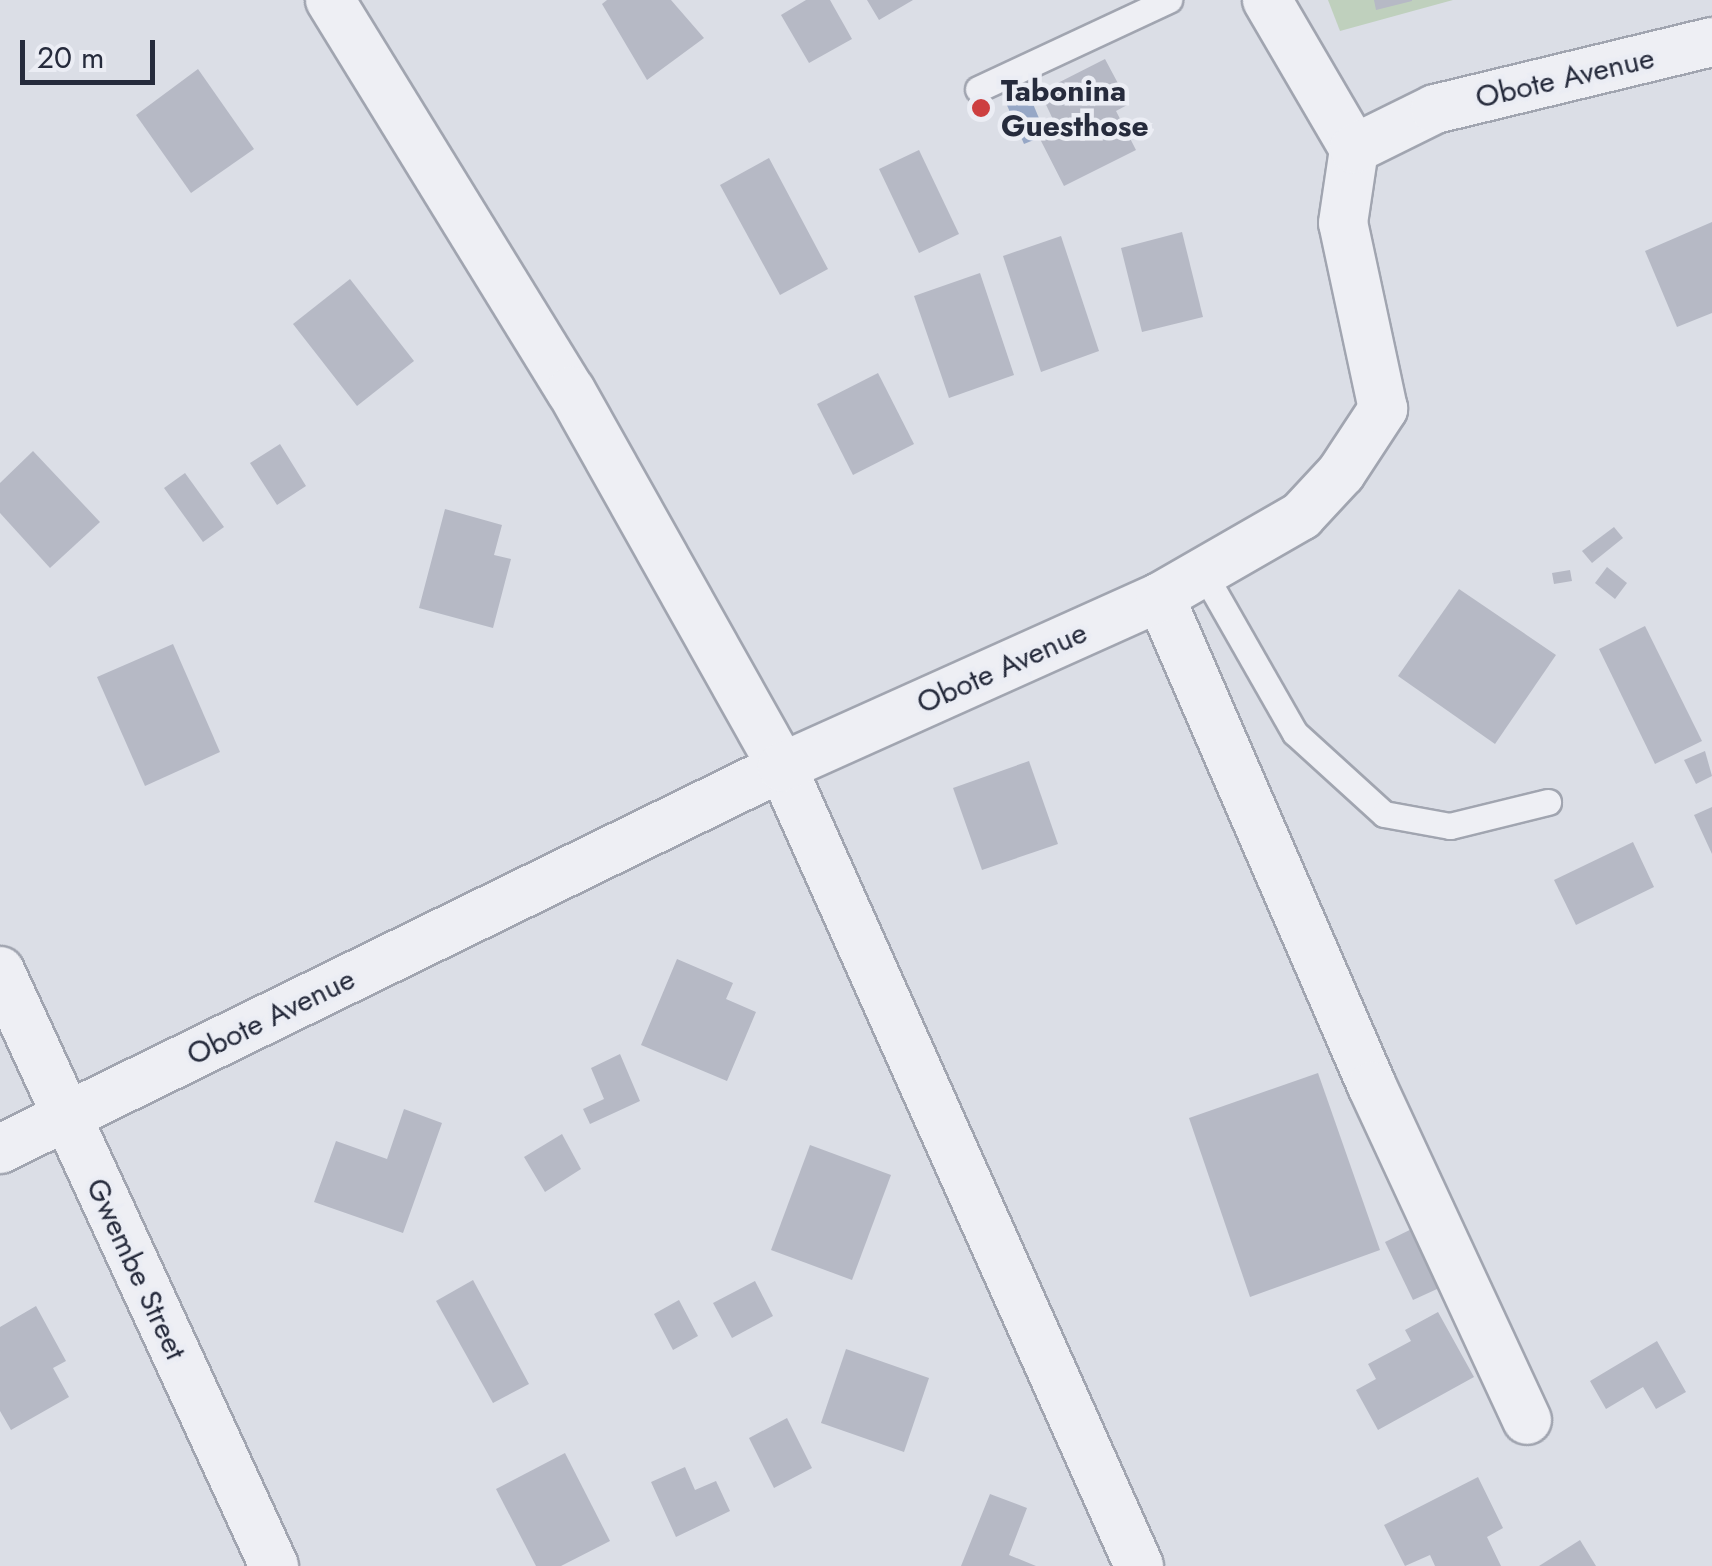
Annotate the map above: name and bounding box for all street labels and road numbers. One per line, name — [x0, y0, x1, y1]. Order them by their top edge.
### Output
street label: Obote Avenue — [1472, 40, 1658, 116]
street label: Obote Avenue — [911, 614, 1093, 722]
street label: Obote Avenue — [181, 961, 361, 1073]
street label: Gwembe Street — [78, 1173, 194, 1365]

